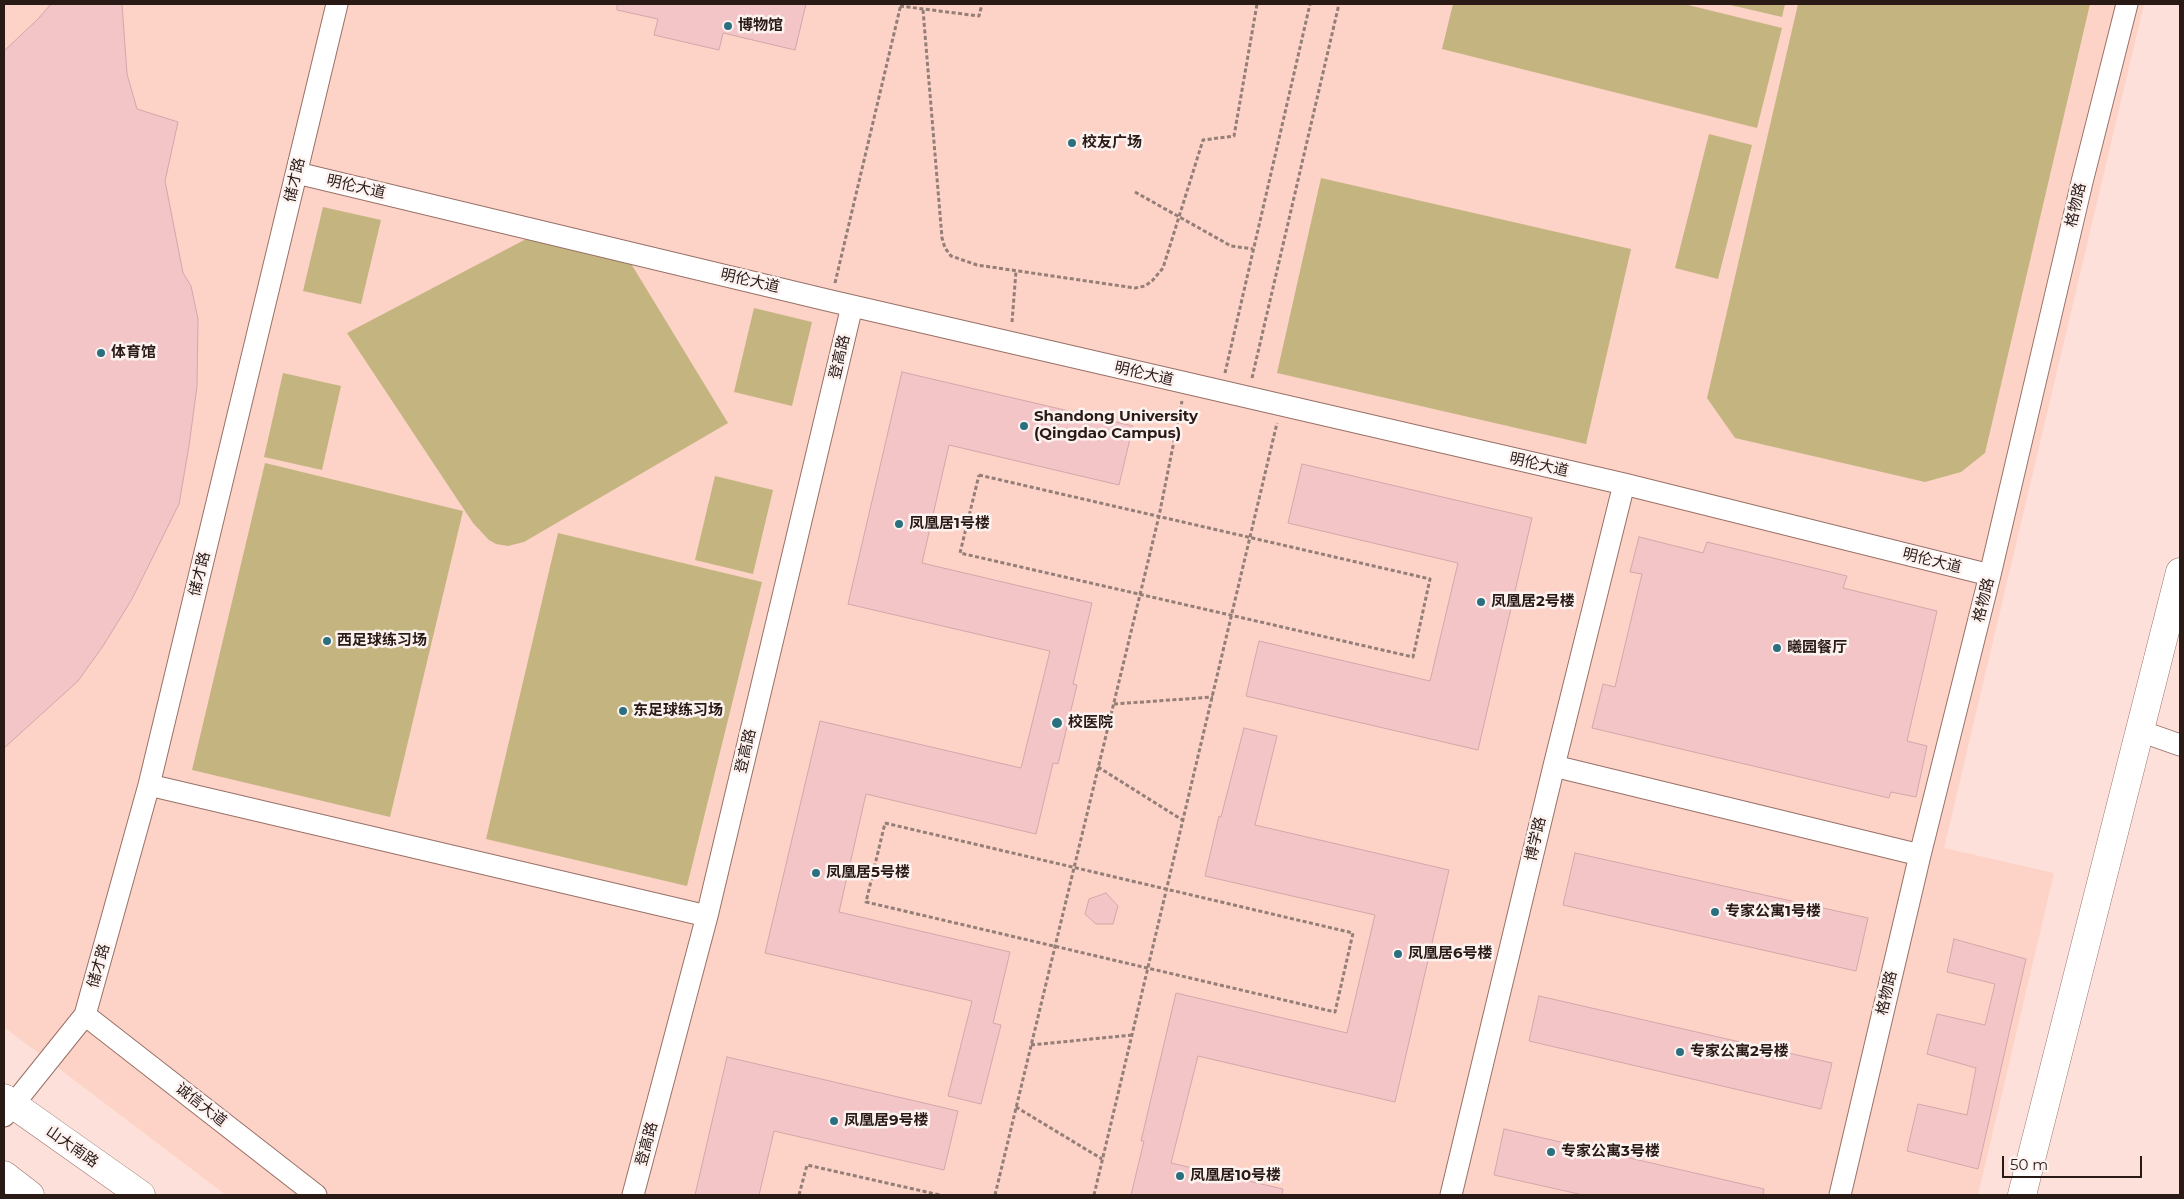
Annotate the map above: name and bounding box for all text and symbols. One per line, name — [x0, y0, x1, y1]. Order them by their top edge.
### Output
place label: 博物馆 — [738, 17, 783, 35]
marker: 博物馆 — [722, 20, 734, 32]
place label: 校友广场 — [1082, 134, 1142, 152]
marker: 校友广场 — [1066, 137, 1078, 149]
street label: 储才路 — [281, 156, 309, 204]
street label: 明伦大道 — [325, 171, 387, 203]
street label: 格物路 — [2062, 181, 2090, 229]
street label: 明伦大道 — [719, 265, 781, 297]
street label: 登高路 — [826, 333, 854, 381]
place label: 体育馆 — [111, 344, 156, 362]
marker: 体育馆 — [95, 347, 107, 359]
street label: 明伦大道 — [1113, 358, 1175, 390]
place label: Shandong University (Qingdao Campus) — [1034, 408, 1198, 443]
marker: Shandong University (Qingdao Campus) — [1018, 420, 1030, 432]
street label: 明伦大道 — [1508, 449, 1570, 481]
place label: 凤凰居1号楼 — [909, 515, 990, 533]
marker: 凤凰居1号楼 — [893, 518, 905, 530]
street label: 明伦大道 — [1901, 545, 1963, 577]
street label: 储才路 — [186, 550, 214, 598]
street label: 格物路 — [1970, 576, 1998, 624]
place label: 凤凰居2号楼 — [1491, 593, 1575, 611]
marker: 凤凰居2号楼 — [1475, 596, 1487, 608]
place label: 西足球练习场 — [337, 632, 427, 650]
marker: 西足球练习场 — [321, 635, 333, 647]
place label: 曦园餐厅 — [1787, 639, 1847, 657]
marker: 曦园餐厅 — [1771, 642, 1783, 654]
place label: 东足球练习场 — [633, 702, 723, 720]
marker: 东足球练习场 — [617, 705, 629, 717]
place label: 校医院 — [1068, 714, 1113, 732]
marker: 校医院 — [1050, 716, 1064, 730]
street label: 登高路 — [732, 727, 760, 775]
street label: 博学路 — [1522, 815, 1550, 863]
place label: 凤凰居5号楼 — [826, 864, 910, 882]
marker: 凤凰居5号楼 — [810, 867, 822, 879]
place label: 专家公寓1号楼 — [1725, 903, 1821, 921]
marker: 专家公寓1号楼 — [1709, 906, 1721, 918]
street label: 储才路 — [84, 942, 114, 990]
place label: 凤凰居6号楼 — [1408, 945, 1493, 963]
marker: 凤凰居6号楼 — [1392, 948, 1404, 960]
street label: 格物路 — [1873, 969, 1901, 1017]
place label: 专家公寓2号楼 — [1690, 1043, 1789, 1061]
marker: 专家公寓2号楼 — [1674, 1046, 1686, 1058]
street label: 诚信大道 — [172, 1079, 230, 1131]
place label: 凤凰居9号楼 — [844, 1112, 929, 1130]
marker: 凤凰居9号楼 — [828, 1115, 840, 1127]
street label: 登高路 — [632, 1120, 662, 1168]
street label: 山大南路 — [42, 1122, 102, 1172]
place label: 专家公寓3号楼 — [1561, 1143, 1660, 1161]
marker: 专家公寓3号楼 — [1545, 1146, 1557, 1158]
scale bar — [2004, 1146, 2144, 1178]
text: 50 m — [2010, 1155, 2048, 1174]
place label: 凤凰居10号楼 — [1190, 1167, 1281, 1185]
marker: 凤凰居10号楼 — [1174, 1170, 1186, 1182]

